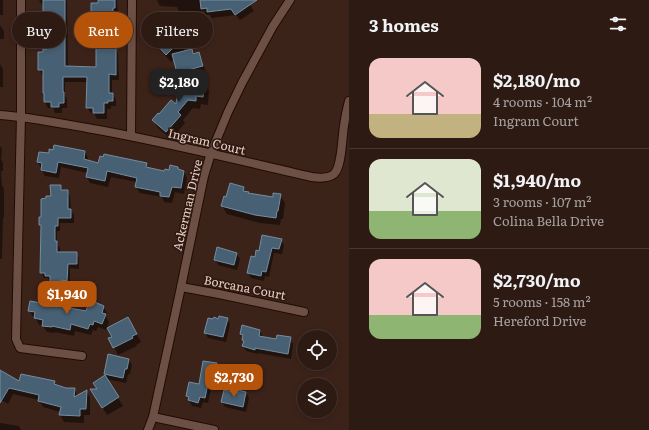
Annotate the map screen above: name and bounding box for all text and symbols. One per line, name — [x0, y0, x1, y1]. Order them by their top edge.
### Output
chip: Buy — [12, 12, 66, 48]
chip: Rent — [74, 12, 133, 48]
chip: Filters — [141, 12, 213, 48]
text: 3 homes — [369, 12, 439, 37]
icon: filters — [607, 13, 629, 35]
text: $2,180/mo — [493, 67, 580, 92]
pin: $2,180 — [146, 69, 212, 103]
text: $2,180 — [159, 72, 199, 91]
icon: home — [401, 74, 449, 122]
text: 4 rooms · 104 m² — [493, 92, 592, 111]
text: Ingram Court — [493, 111, 579, 130]
street label: Ingram Court — [166, 123, 248, 159]
street label: Ackerman Drive — [168, 157, 206, 253]
text: $1,940/mo — [493, 167, 581, 192]
icon: home — [401, 175, 449, 223]
text: 3 rooms · 107 m² — [493, 192, 591, 211]
text: Colina Bella Drive — [493, 211, 604, 230]
text: $2,730/mo — [493, 267, 581, 292]
street label: Borcana Court — [203, 270, 288, 304]
icon: home — [401, 275, 449, 323]
pin: $1,940 — [34, 281, 100, 315]
text: $1,940 — [47, 284, 87, 303]
text: 5 rooms · 158 m² — [493, 292, 591, 311]
text: Hereford Drive — [493, 311, 586, 330]
map controls — [297, 330, 337, 418]
button: locate — [297, 330, 337, 370]
pin: $2,730 — [201, 364, 267, 398]
text: $2,730 — [214, 367, 254, 386]
button: layers — [297, 378, 337, 418]

